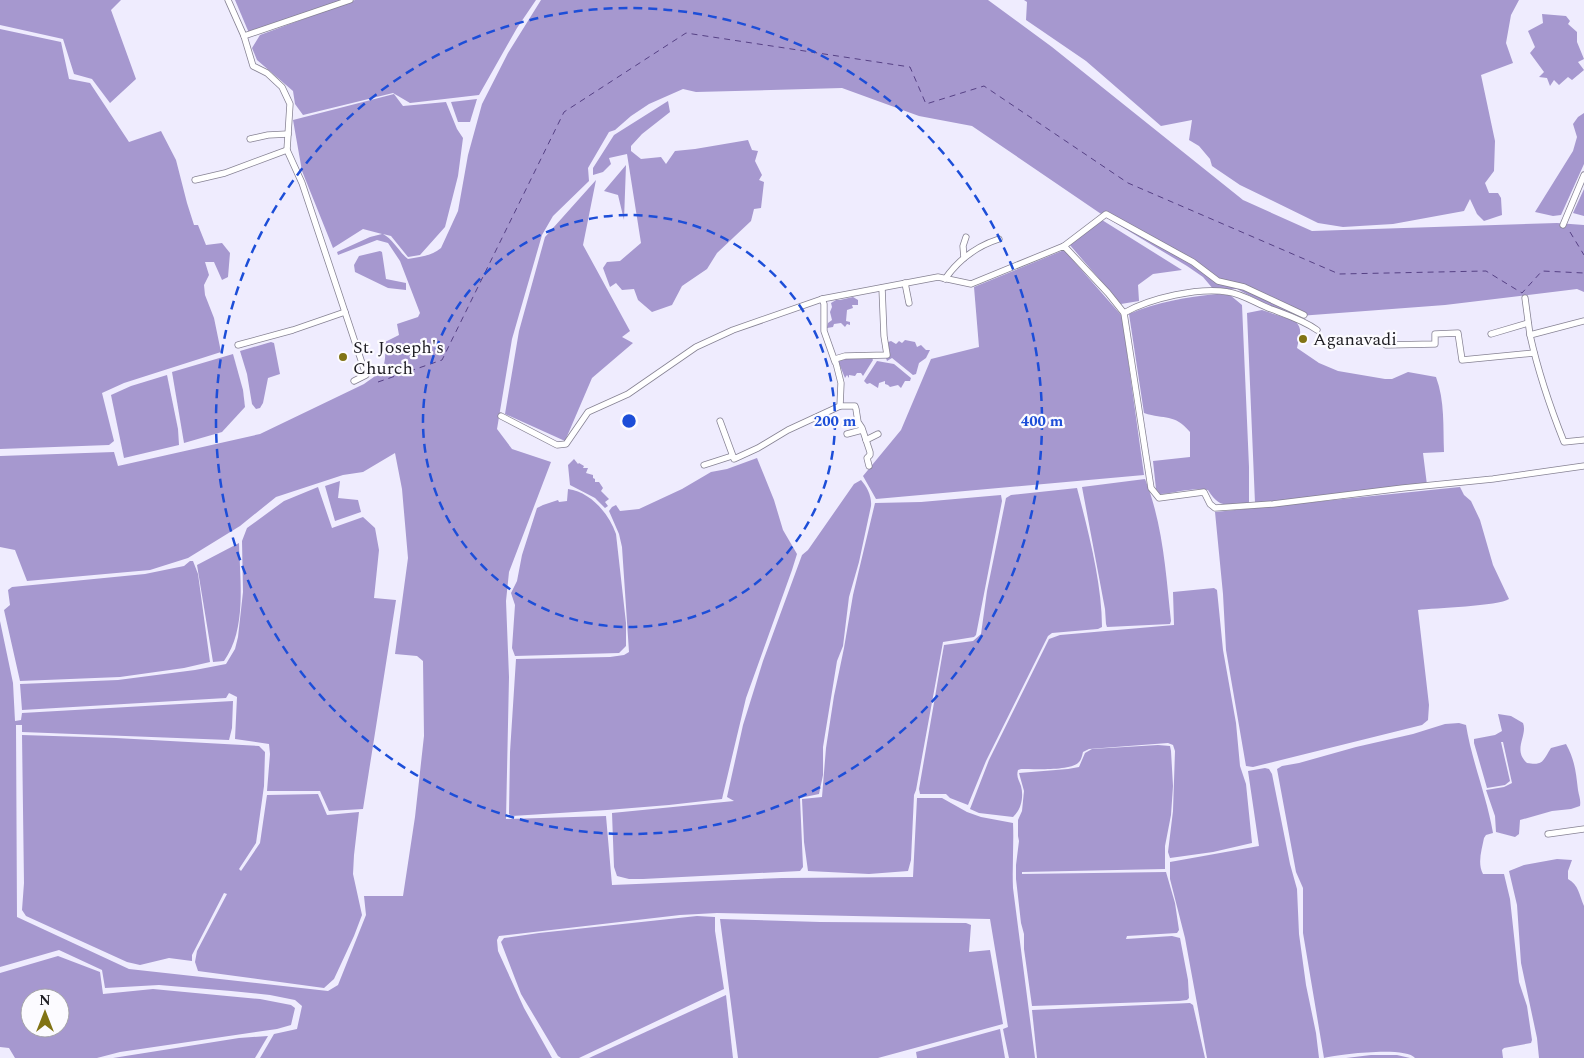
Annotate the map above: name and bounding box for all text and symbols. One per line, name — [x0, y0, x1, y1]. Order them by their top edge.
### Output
place label: Aganavadi — [1313, 326, 1397, 353]
marker: Aganavadi — [1297, 333, 1309, 345]
place label: St. Joseph's Church — [353, 334, 444, 382]
marker: St. Joseph's Church — [337, 351, 349, 363]
text: 200 m — [814, 410, 857, 433]
text: 400 m — [1021, 410, 1064, 433]
centre of rings — [620, 412, 638, 430]
north arrow — [20, 988, 70, 1038]
text: N — [39, 990, 51, 1011]

